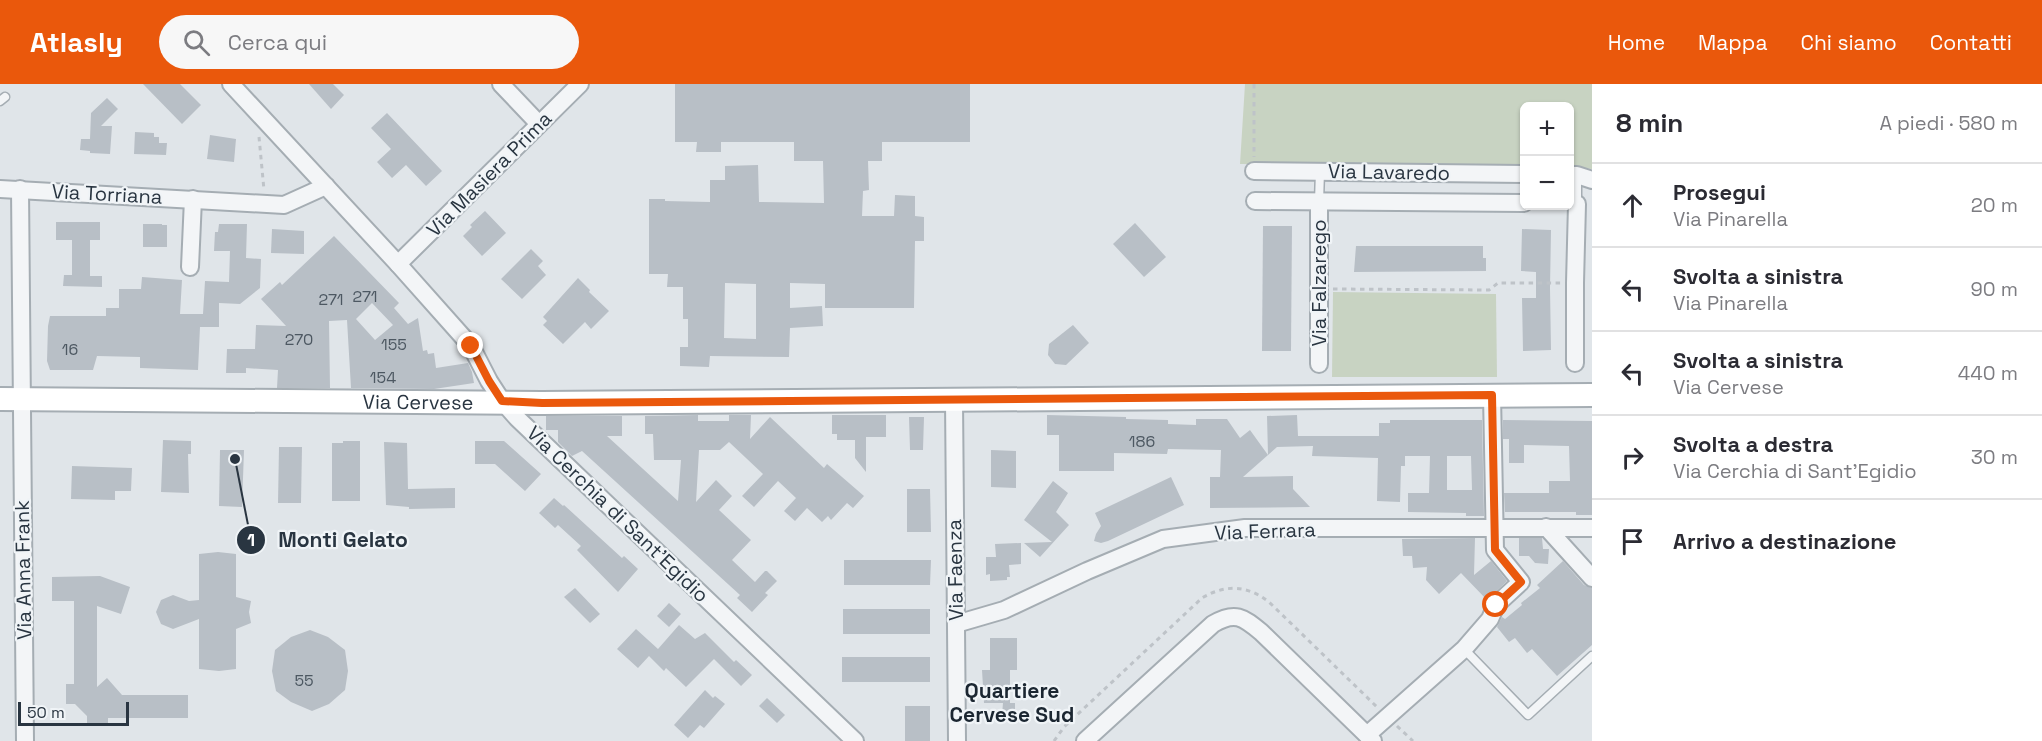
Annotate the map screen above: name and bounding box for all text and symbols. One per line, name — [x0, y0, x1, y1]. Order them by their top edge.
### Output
search box — [159, 15, 579, 69]
text: Atlasly — [30, 24, 123, 60]
icon: search — [180, 26, 213, 59]
text: Cerca qui — [228, 28, 327, 56]
text: Home — [1608, 29, 1665, 56]
text: Mappa — [1698, 29, 1767, 56]
text: Chi siamo — [1800, 29, 1897, 56]
text: Contatti — [1930, 29, 2012, 56]
map controls — [1520, 102, 1574, 210]
button: + — [1520, 102, 1574, 156]
street label: Via Masiera Prima — [421, 106, 557, 242]
text: 8 min — [1616, 106, 1683, 140]
text: A piedi · 580 m — [1880, 110, 2018, 136]
button: − — [1520, 156, 1574, 210]
street label: Via Lavaredo — [1328, 158, 1450, 186]
street label: Via Torriana — [51, 178, 163, 210]
text: Prosegui — [1673, 178, 1766, 206]
icon: ahead — [1616, 189, 1649, 222]
text: 20 m — [1971, 192, 2018, 218]
text: Via Pinarella — [1673, 206, 1788, 232]
street label: Via Falzarego — [1306, 219, 1332, 347]
text: Svolta a sinistra — [1673, 262, 1843, 290]
icon: left — [1616, 273, 1649, 306]
text: 90 m — [1971, 276, 2018, 302]
house number: 271 — [352, 286, 378, 307]
house number: 271 — [318, 289, 344, 310]
text: Via Pinarella — [1673, 290, 1788, 316]
house number: 270 — [285, 329, 313, 350]
route end — [457, 332, 483, 358]
house number: 155 — [381, 334, 407, 355]
house number: 16 — [62, 339, 78, 360]
text: Svolta a sinistra — [1673, 346, 1843, 374]
icon: left — [1616, 357, 1649, 390]
text: 440 m — [1958, 360, 2018, 386]
house number: 154 — [370, 367, 396, 388]
text: Via Cervese — [1673, 374, 1784, 400]
street label: Via Cervese — [363, 389, 473, 415]
street label: Via Cerchia di Sant'Egidio — [521, 420, 715, 608]
text: Svolta a destra — [1673, 430, 1833, 458]
house number: 186 — [1129, 431, 1155, 452]
icon: right — [1616, 441, 1649, 474]
text: 30 m — [1971, 444, 2018, 470]
text: Via Cerchia di Sant'Egidio — [1673, 458, 1917, 484]
street label: Via Anna Frank — [9, 500, 37, 640]
street label: Via Ferrara — [1214, 516, 1316, 546]
street label: Via Faenza — [941, 519, 969, 621]
callout: Monti Gelato — [236, 520, 419, 559]
icon: arrive — [1616, 525, 1649, 558]
text: Monti Gelato — [278, 526, 408, 553]
text: Arrivo a destinazione — [1673, 527, 1896, 555]
text: 1 — [247, 528, 255, 551]
route start — [1482, 591, 1508, 617]
house number: 55 — [294, 670, 314, 691]
district label: Quartiere Cervese Sud — [950, 677, 1074, 728]
scale bar — [18, 699, 129, 726]
text: 50 m — [27, 702, 65, 723]

